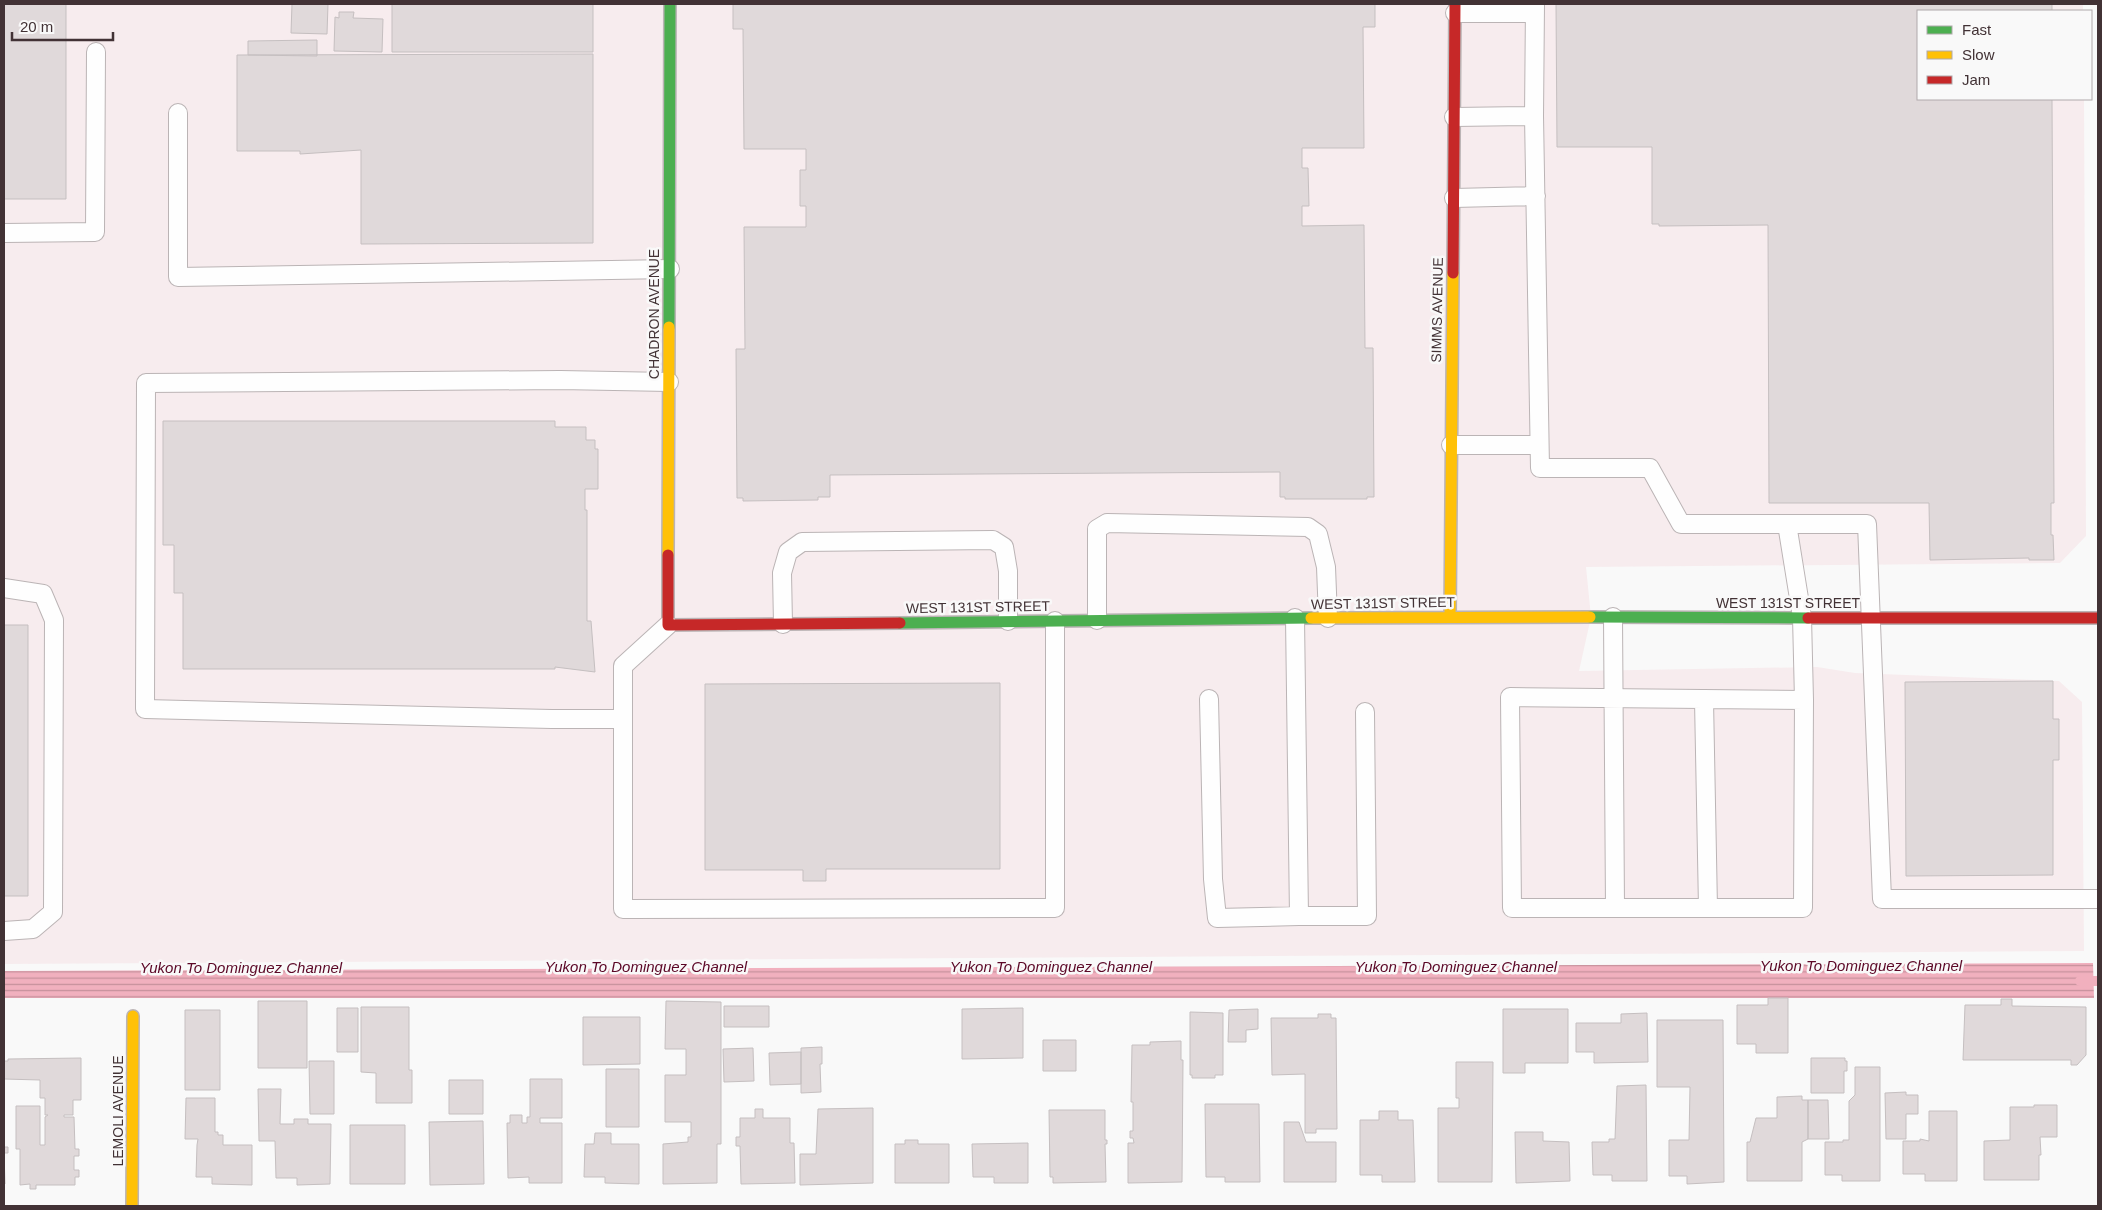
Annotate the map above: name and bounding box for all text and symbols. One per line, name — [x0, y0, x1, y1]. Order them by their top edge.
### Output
scale bar — [12, 10, 114, 42]
legend — [1917, 10, 2092, 100]
text: 20 m — [20, 18, 53, 35]
text: Fast — [1962, 21, 1992, 38]
text: Slow — [1962, 46, 1995, 63]
text: Jam — [1962, 71, 1990, 88]
street label: CHADRON AVENUE — [646, 249, 662, 379]
street label: SIMMS AVENUE — [1428, 257, 1446, 363]
street label: WEST 131ST STREET — [1311, 594, 1456, 612]
street label: WEST 131ST STREET — [1716, 595, 1861, 611]
street label: WEST 131ST STREET — [906, 598, 1051, 616]
water label: Yukon To Dominguez Channel — [1760, 957, 1963, 974]
water label: Yukon To Dominguez Channel — [545, 958, 748, 975]
water label: Yukon To Dominguez Channel — [950, 958, 1153, 975]
water label: Yukon To Dominguez Channel — [1355, 958, 1558, 975]
water label: Yukon To Dominguez Channel — [140, 959, 343, 976]
street label: LEMOLI AVENUE — [110, 1055, 126, 1167]

